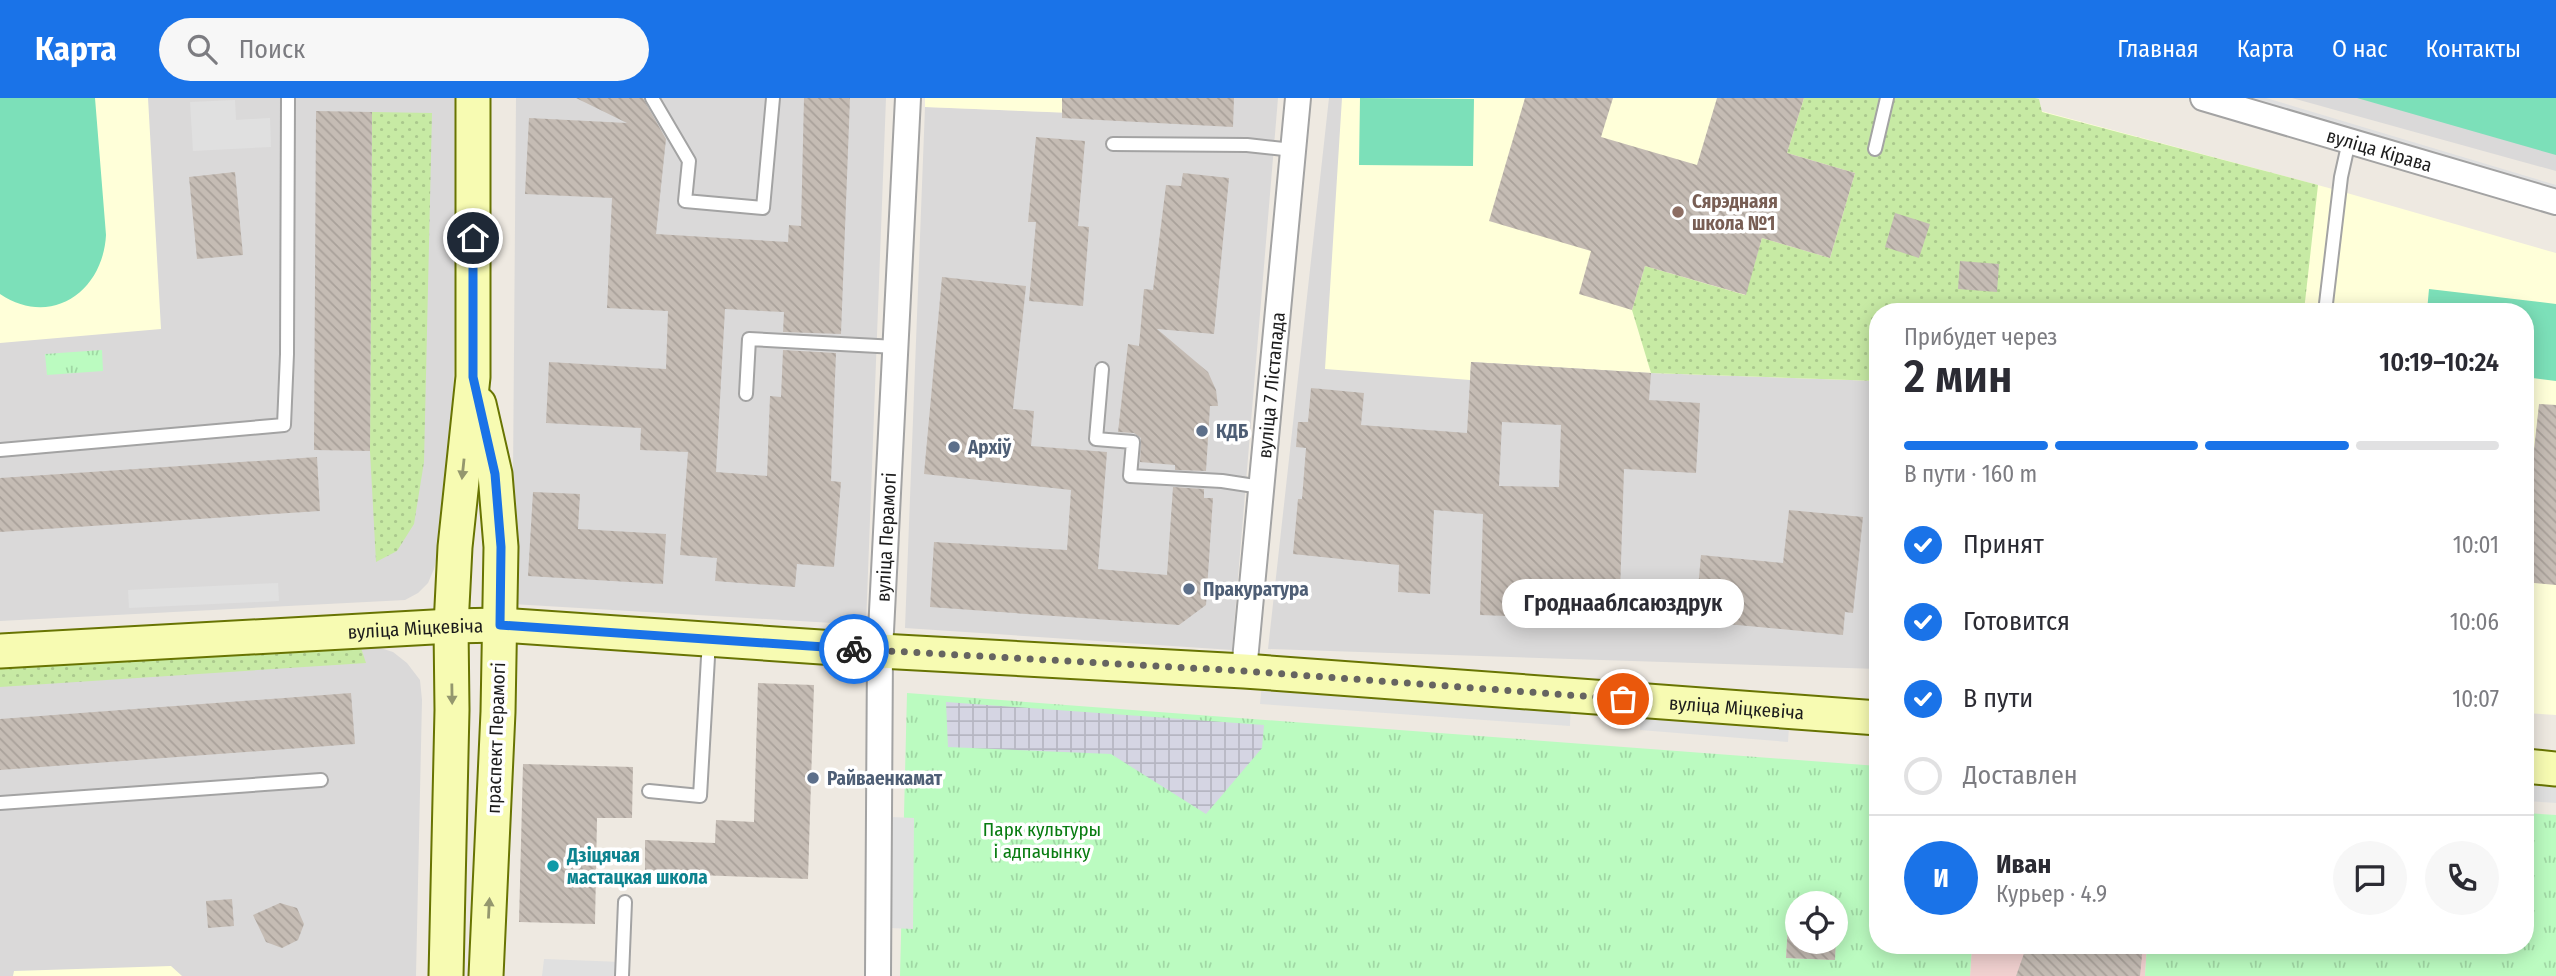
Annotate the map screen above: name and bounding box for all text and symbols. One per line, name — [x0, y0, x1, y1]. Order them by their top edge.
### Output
search box — [159, 18, 649, 81]
text: Карта — [35, 29, 117, 69]
icon: search — [183, 30, 221, 68]
text: Поиск — [239, 34, 305, 65]
text: Главная — [2117, 35, 2199, 63]
text: Карта — [2237, 35, 2294, 63]
text: О нас — [2332, 35, 2387, 63]
text: Контакты — [2425, 35, 2521, 63]
street label: вуліца Кірава — [2324, 124, 2435, 176]
place label: Сярэднаяя школа №1 — [1692, 190, 1778, 235]
marker: Сярэднаяя школа №1 — [1670, 204, 1686, 220]
pin — [443, 208, 503, 268]
icon: home — [454, 219, 492, 257]
street label: вуліца 7 Лістапада — [1253, 311, 1289, 459]
text: Прибудет через — [1904, 323, 2057, 351]
text: 10:19–10:24 — [2379, 347, 2499, 378]
text: 2 мин — [1904, 349, 2012, 404]
place label: КДБ — [1216, 420, 1249, 443]
marker: КДБ — [1194, 423, 1210, 439]
place label: Архіў — [967, 436, 1012, 459]
marker: Архіў — [946, 439, 962, 455]
one-way arrow — [457, 459, 468, 481]
text: В пути · 160 m — [1904, 460, 2037, 488]
street label: вуліца Перамогі — [871, 472, 901, 603]
icon: check — [1904, 526, 1942, 564]
text: Принят — [1963, 529, 2044, 560]
text: 10:01 — [2453, 531, 2499, 559]
place label: Пракуратура — [1203, 578, 1309, 601]
callout: Гроднааблсаюздрук — [1502, 580, 1744, 629]
marker: Пракуратура — [1181, 581, 1197, 597]
text: Гроднааблсаюздрук — [1524, 589, 1722, 617]
icon: check — [1904, 603, 1942, 641]
text: Готовится — [1963, 606, 2070, 637]
text: 10:06 — [2450, 608, 2499, 636]
street label: вуліца Міцкевіча — [347, 614, 483, 643]
courier — [819, 614, 889, 684]
icon: bike — [835, 630, 873, 668]
street label: праспект Перамогі — [482, 662, 510, 814]
pin — [1593, 669, 1653, 729]
icon: bag — [1604, 680, 1642, 718]
icon: check — [1904, 680, 1942, 718]
text: В пути — [1963, 683, 2033, 714]
one-way arrow — [446, 684, 457, 706]
text: 10:07 — [2452, 685, 2499, 713]
street label: вуліца Міцкевіча — [1668, 691, 1805, 724]
text: Доставлен — [1963, 760, 2078, 791]
place label: Райваенкамат — [827, 767, 943, 790]
marker: Райваенкамат — [805, 770, 821, 786]
park label: Парк культуры і адпачынку — [983, 818, 1101, 863]
button: chat — [2333, 841, 2407, 915]
button: phone — [2425, 841, 2499, 915]
place label: Дзіцячая мастацкая школа — [566, 844, 708, 889]
text: Иван — [1996, 849, 2051, 880]
marker: Дзіцячая мастацкая школа — [545, 858, 561, 874]
text: И — [1933, 863, 1949, 894]
text: Курьер · 4.9 — [1996, 880, 2107, 908]
map controls — [1785, 891, 1848, 954]
button: locate — [1785, 891, 1848, 954]
one-way arrow — [483, 897, 494, 919]

